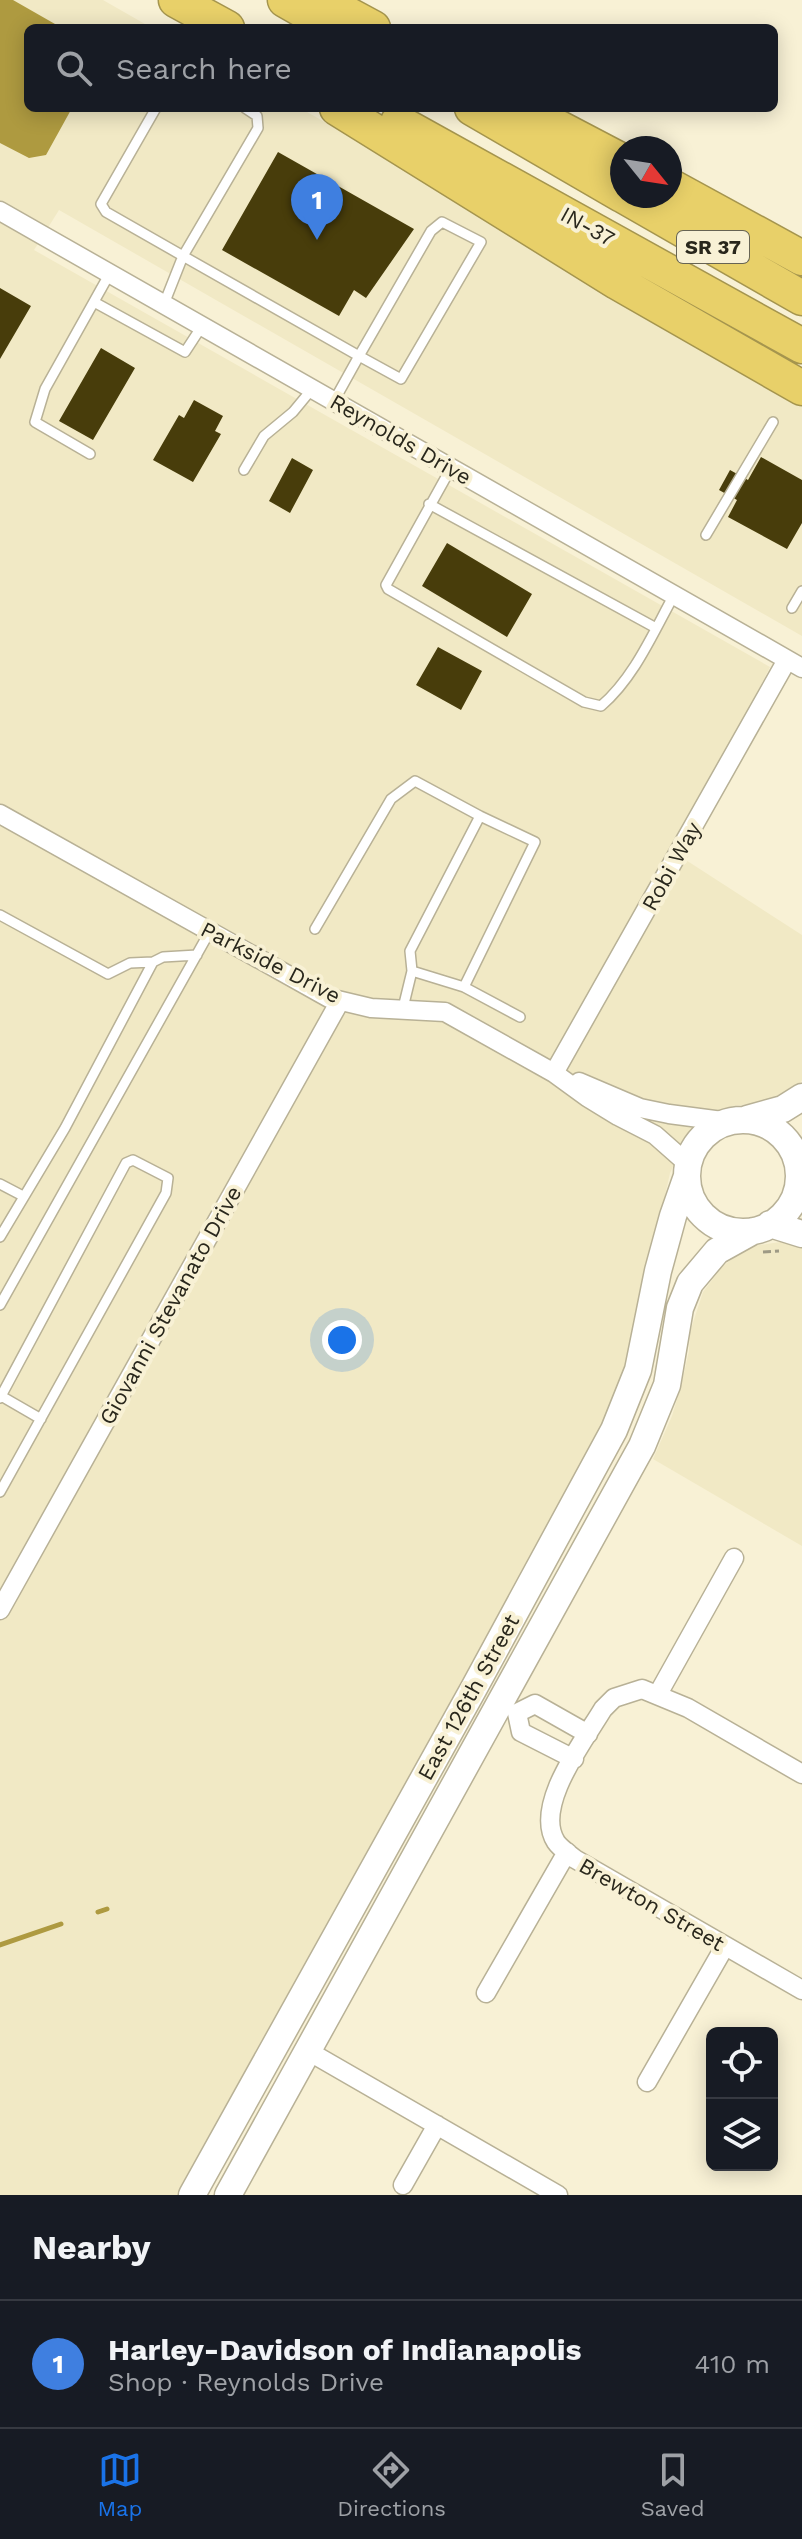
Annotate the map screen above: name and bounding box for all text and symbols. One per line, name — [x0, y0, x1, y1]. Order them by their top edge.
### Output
search box — [24, 24, 778, 112]
icon: search — [52, 46, 96, 90]
text: Search here — [116, 51, 292, 86]
north arrow — [610, 136, 682, 208]
pin: 1 — [291, 174, 343, 240]
street label: IN-37 — [556, 201, 619, 251]
road number: SR 37 — [677, 231, 749, 263]
street label: Reynolds Drive — [326, 389, 476, 490]
street label: Robi Way — [637, 817, 706, 915]
street label: Parkside Drive — [197, 917, 345, 1008]
street label: Giovanni Stevanato Drive — [94, 1182, 247, 1429]
your location — [322, 1320, 362, 1360]
street label: East 126th Street — [412, 1610, 524, 1785]
street label: Brewton Street — [575, 1853, 729, 1956]
map controls — [706, 2027, 778, 2171]
button: locate — [706, 2027, 778, 2099]
button: layers — [706, 2099, 778, 2171]
text: Nearby — [32, 2227, 151, 2267]
text: Harley-Davidson of Indianapolis — [108, 2332, 581, 2367]
text: 1 — [52, 2349, 64, 2379]
text: 410 m — [695, 2349, 770, 2379]
text: Shop · Reynolds Drive — [108, 2367, 384, 2397]
tab: Map — [97, 2448, 142, 2521]
tab: Directions — [337, 2448, 446, 2521]
tab: Saved — [641, 2448, 705, 2521]

